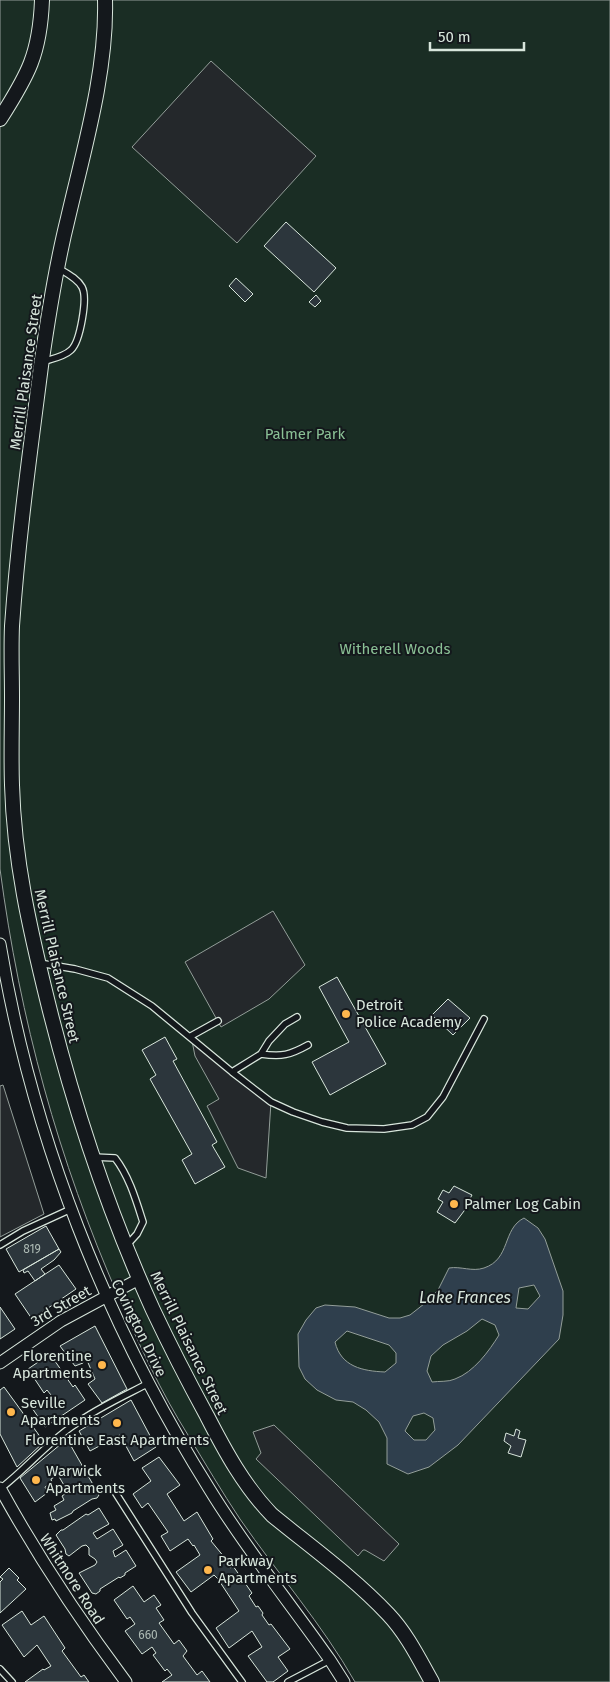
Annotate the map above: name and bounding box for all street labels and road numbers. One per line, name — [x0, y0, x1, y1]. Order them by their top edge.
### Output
street label: Merrill Plaisance Street — [6, 292, 46, 451]
street label: Merrill Plaisance Street — [31, 887, 84, 1045]
street label: Merrill Plaisance Street — [146, 1268, 232, 1418]
street label: Covington Drive — [107, 1276, 171, 1380]
street label: 3rd Street — [28, 1281, 95, 1330]
street label: Whitmore Road — [36, 1530, 108, 1628]

